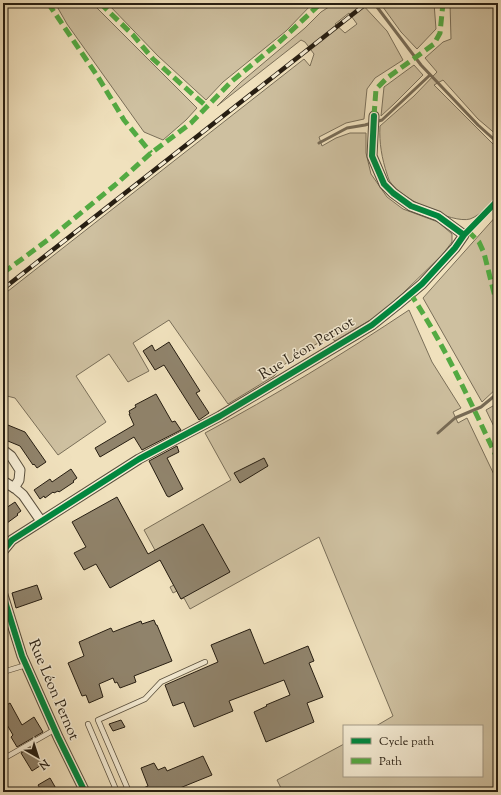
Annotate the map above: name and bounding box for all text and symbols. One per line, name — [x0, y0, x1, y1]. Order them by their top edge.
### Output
street label: Rue Léon Pernot — [255, 312, 359, 386]
street label: Rue Léon Pernot — [22, 636, 84, 744]
legend — [343, 725, 483, 777]
text: Cycle path — [379, 733, 434, 751]
north arrow — [18, 737, 58, 777]
text: Path — [379, 753, 402, 771]
text: N — [35, 754, 53, 773]

